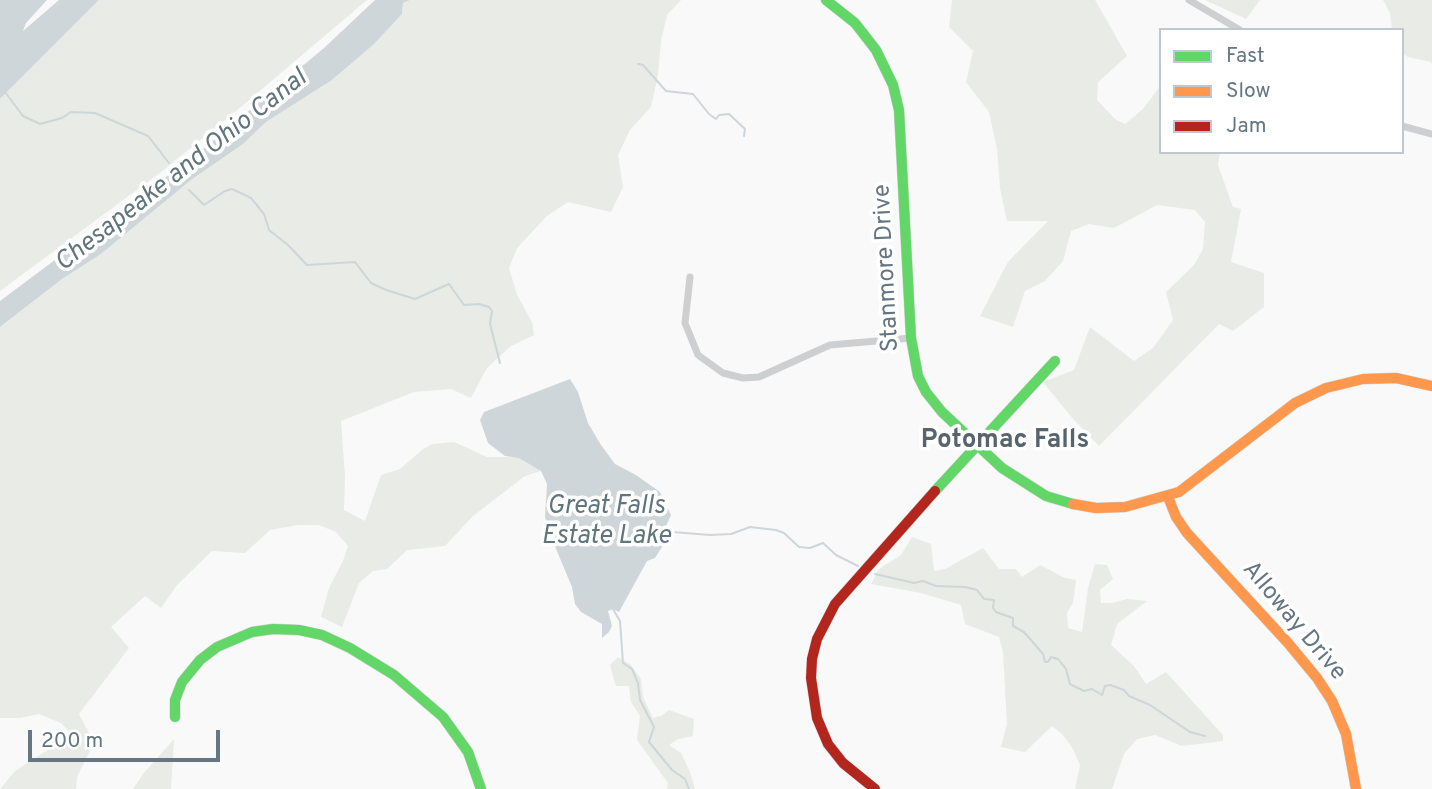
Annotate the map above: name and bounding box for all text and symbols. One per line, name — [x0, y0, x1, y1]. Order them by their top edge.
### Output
legend — [1159, 28, 1404, 154]
text: Fast — [1226, 43, 1265, 70]
water label: Chesapeake and Ohio Canal — [50, 64, 314, 280]
text: Slow — [1226, 78, 1271, 105]
text: Jam — [1226, 113, 1267, 140]
street label: Stanmore Drive — [869, 183, 907, 353]
district label: Potomac Falls — [921, 426, 1089, 458]
water label: Great Falls Estate Lake — [541, 492, 671, 554]
street label: Alloway Drive — [1235, 557, 1351, 687]
scale bar — [32, 716, 224, 760]
text: 200 m — [41, 728, 103, 755]

